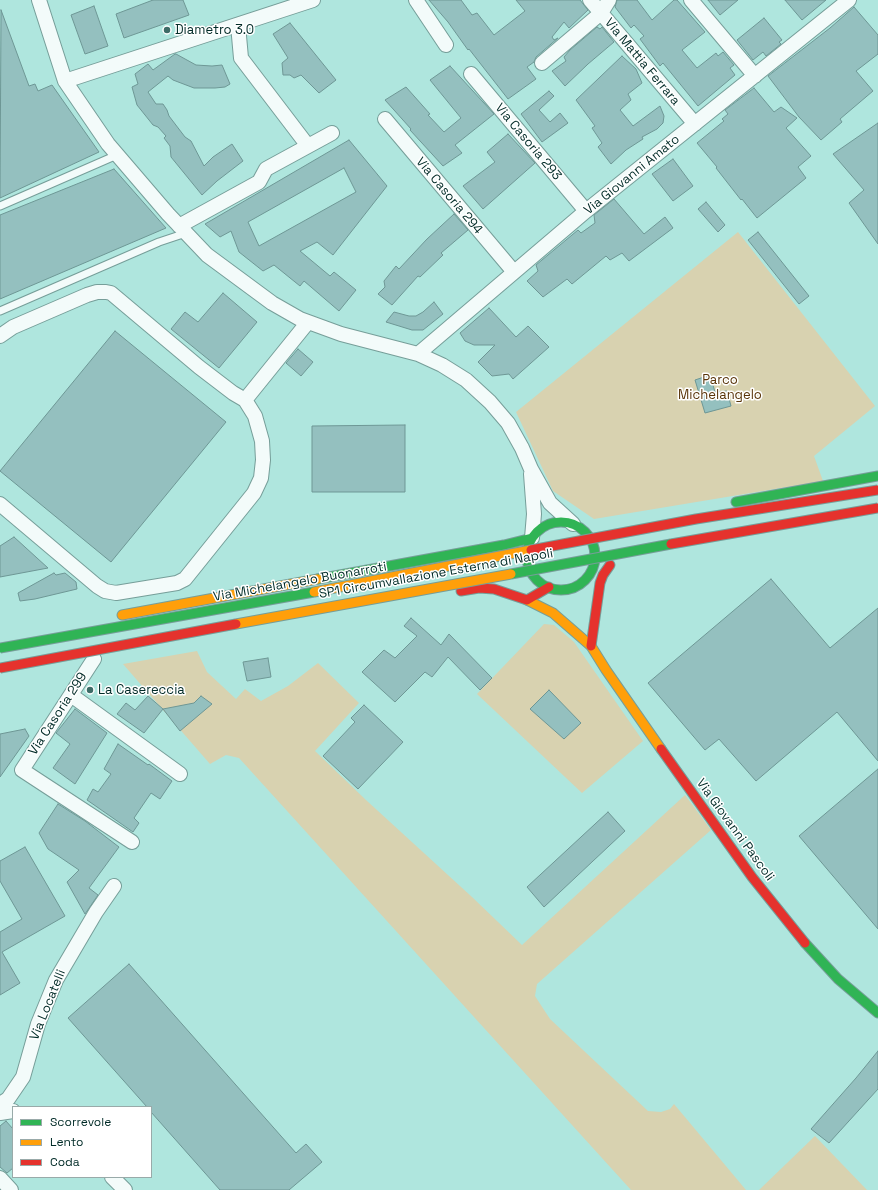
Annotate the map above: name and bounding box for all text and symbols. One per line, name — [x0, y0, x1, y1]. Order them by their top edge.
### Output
street label: Via Mattia Ferrara — [601, 15, 683, 109]
place label: Diametro 3.0 — [175, 22, 254, 38]
marker: Diametro 3.0 — [162, 25, 172, 35]
street label: Via Casoria 293 — [491, 101, 565, 183]
street label: Via Giovanni Amato — [581, 132, 683, 218]
street label: Via Casoria 294 — [412, 154, 486, 238]
park label: Parco Michelangelo — [678, 372, 762, 403]
street label: SP1 Circumvallazione Esterna di Napoli — [318, 546, 554, 602]
street label: Via Michelangelo Buonarroti — [212, 559, 388, 605]
street label: Via Casoria 299 — [26, 670, 90, 758]
place label: La Casereccia — [98, 682, 185, 698]
marker: La Casereccia — [85, 685, 95, 695]
street label: Via Giovanni Pascoli — [693, 776, 777, 884]
street label: Via Locatelli — [27, 967, 69, 1043]
legend — [12, 1106, 152, 1178]
text: Scorrevole — [50, 1114, 111, 1130]
text: Lento — [50, 1134, 84, 1150]
text: Coda — [50, 1154, 80, 1170]

